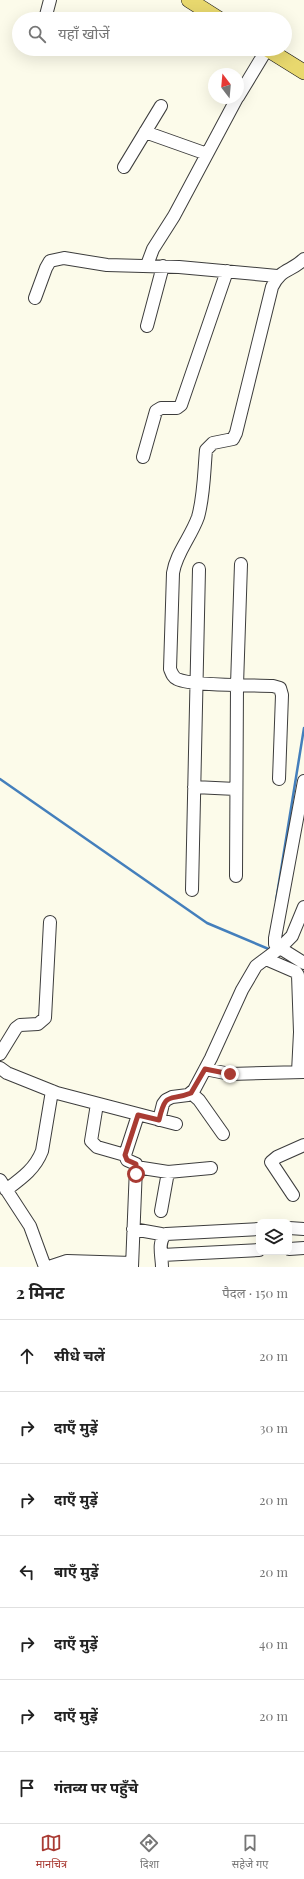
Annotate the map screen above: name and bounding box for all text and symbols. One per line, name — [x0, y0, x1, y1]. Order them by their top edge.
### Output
search box — [12, 12, 292, 56]
icon: search — [26, 23, 48, 45]
text: यहाँ खोजें — [58, 23, 110, 43]
north arrow — [208, 68, 244, 104]
route end — [221, 1065, 239, 1083]
route start — [127, 1165, 145, 1183]
map controls — [256, 1219, 292, 1255]
button: layers — [256, 1219, 292, 1255]
text: 2 मिनट — [16, 1281, 64, 1303]
text: पैदल · 150 m — [222, 1284, 288, 1301]
icon: ahead — [16, 1345, 38, 1367]
text: सीधे चलें — [54, 1345, 105, 1365]
text: 20 m — [259, 1347, 288, 1364]
icon: right — [16, 1417, 38, 1439]
text: दाएँ मुड़ें — [54, 1417, 98, 1437]
text: 30 m — [260, 1419, 288, 1436]
icon: right — [16, 1489, 38, 1511]
text: दाएँ मुड़ें — [54, 1489, 98, 1509]
text: 20 m — [259, 1491, 288, 1508]
icon: left — [16, 1561, 38, 1583]
text: बाएँ मुड़ें — [54, 1561, 99, 1581]
text: 20 m — [259, 1563, 288, 1580]
icon: right — [16, 1633, 38, 1655]
text: दाएँ मुड़ें — [54, 1633, 98, 1653]
text: 40 m — [259, 1635, 288, 1652]
icon: right — [16, 1705, 38, 1727]
text: दाएँ मुड़ें — [54, 1705, 98, 1725]
text: 20 m — [259, 1707, 288, 1724]
icon: arrive — [16, 1777, 38, 1799]
text: गंतव्य पर पहुँचे — [54, 1777, 138, 1797]
tab: मानचित्र — [36, 1832, 67, 1872]
tab: दिशा — [138, 1832, 160, 1872]
tab: सहेजे गए — [232, 1832, 268, 1872]

